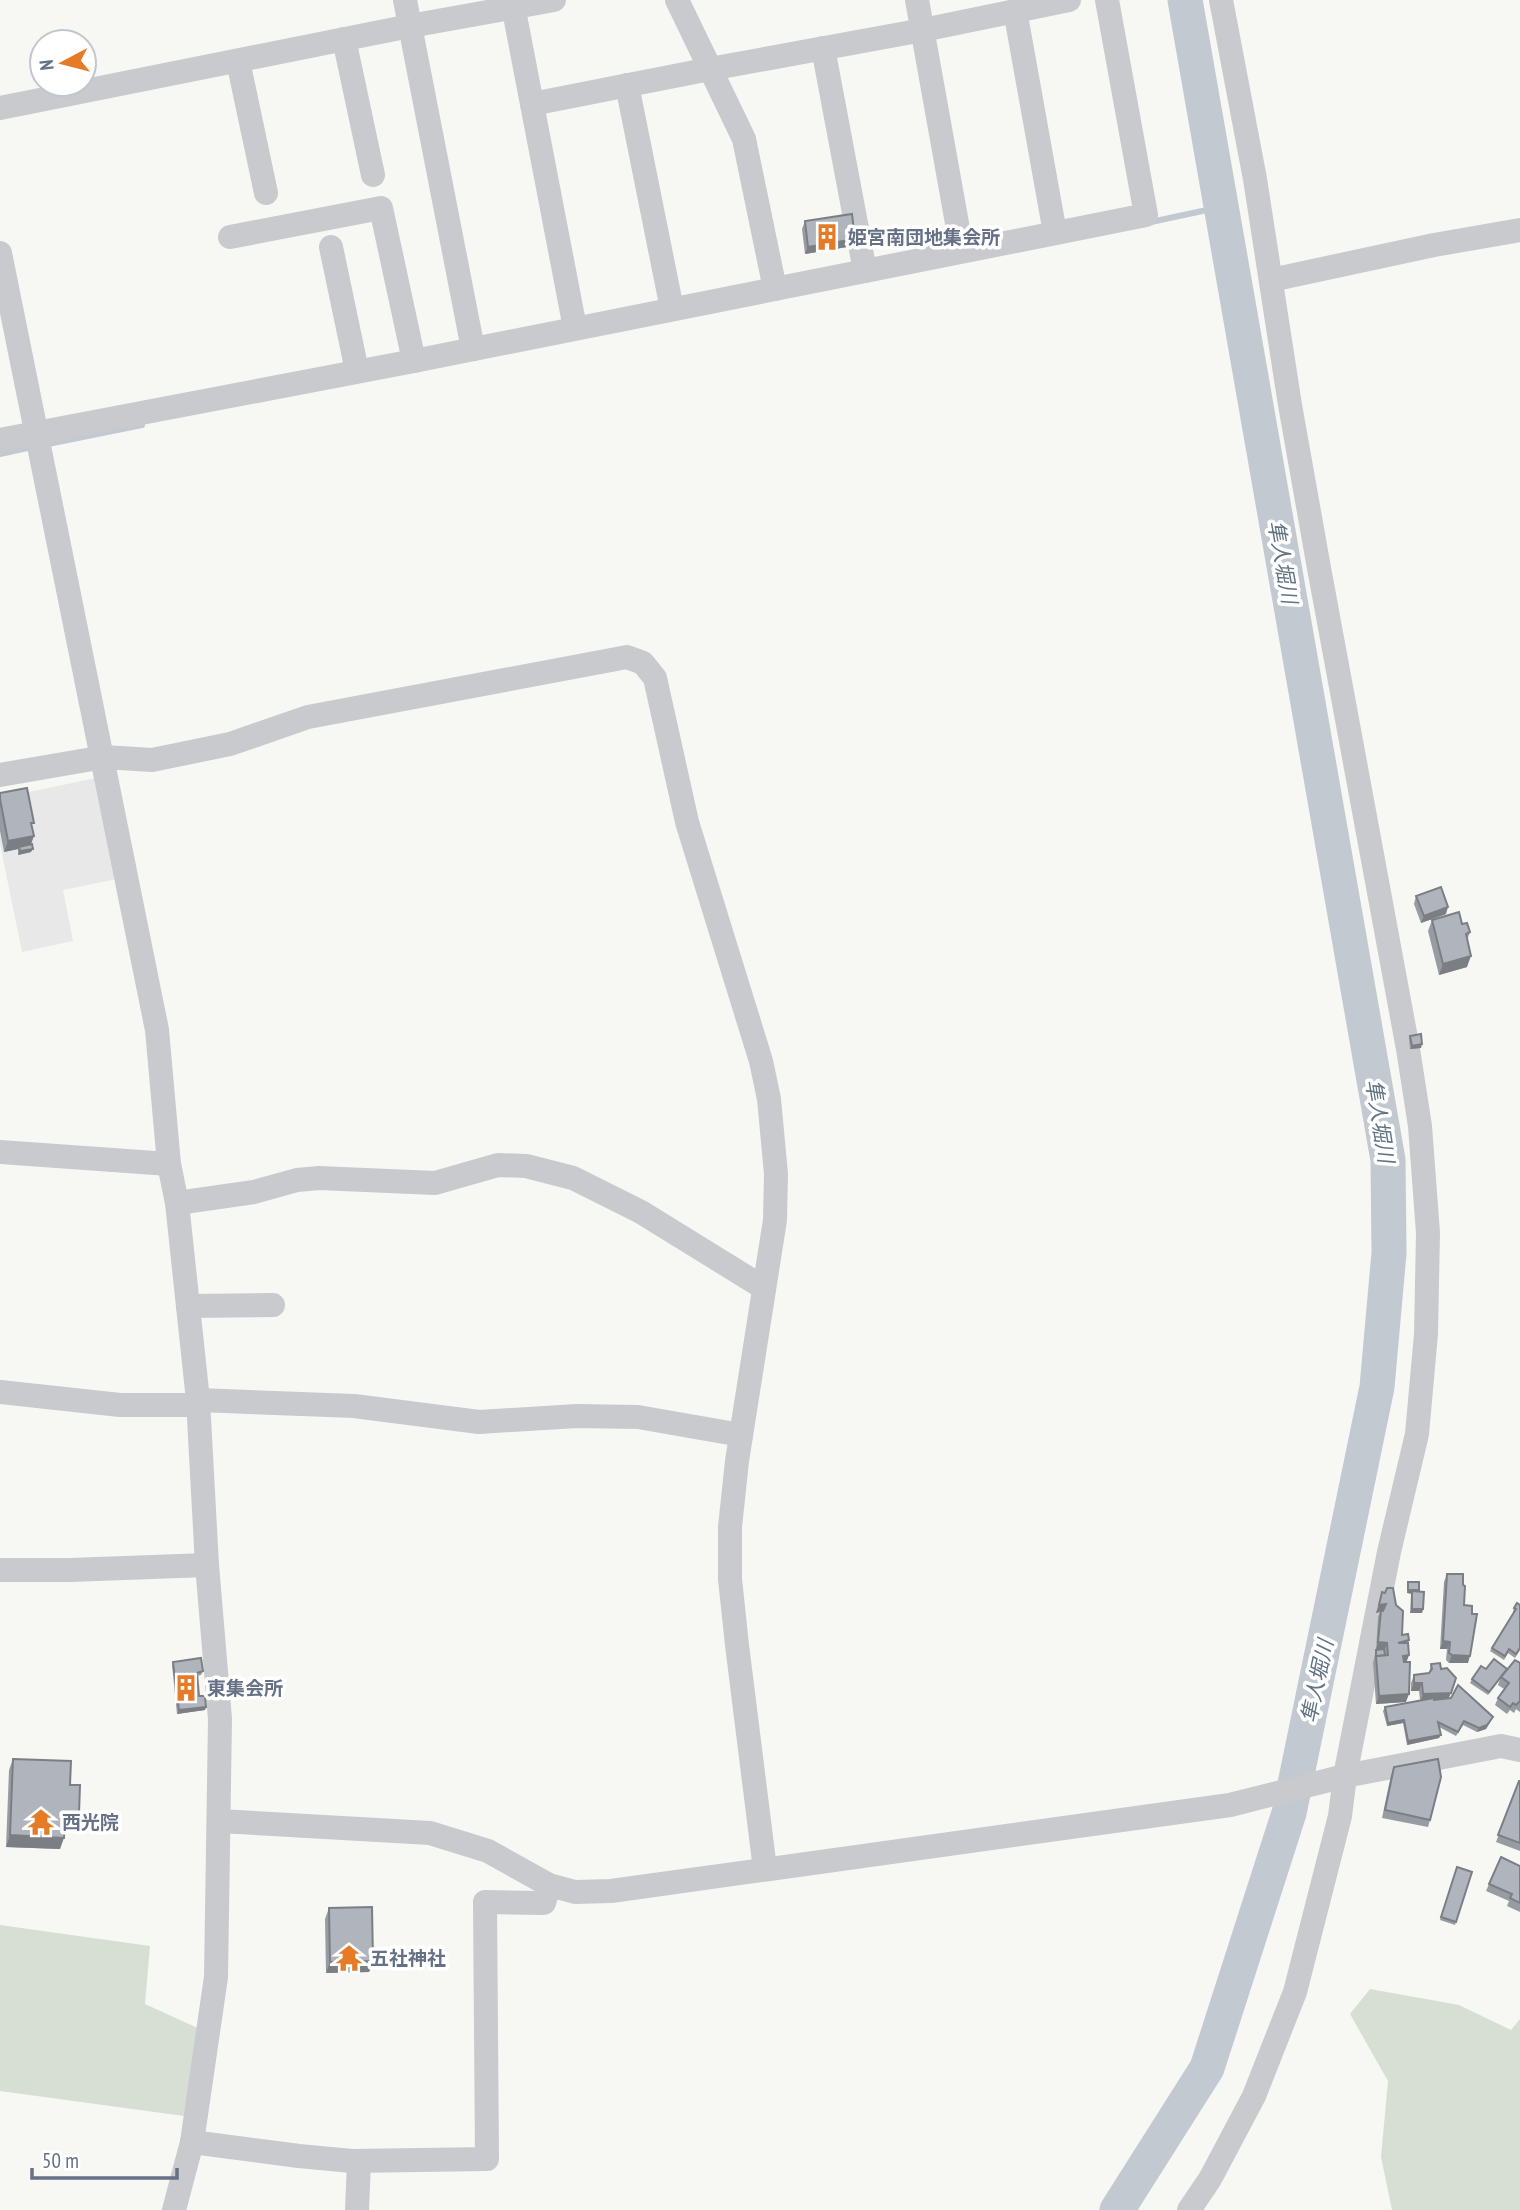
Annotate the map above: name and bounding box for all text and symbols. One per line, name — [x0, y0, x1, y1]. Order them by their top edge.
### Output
north arrow — [28, 28, 98, 98]
text: N — [34, 59, 59, 72]
building icon: 姫宮南団地集会所 — [812, 222, 842, 252]
place label: 姫宮南団地集会所 — [848, 225, 1000, 249]
water label: 隼人堀川 — [1262, 518, 1304, 608]
water label: 隼人堀川 — [1360, 1077, 1400, 1167]
water label: 隼人堀川 — [1295, 1635, 1339, 1725]
building icon: 東集会所 — [171, 1673, 201, 1703]
place label: 東集会所 — [207, 1676, 283, 1700]
temple icon: 西光院 — [26, 1807, 56, 1837]
place label: 西光院 — [62, 1810, 119, 1834]
temple icon: 五社神社 — [334, 1943, 364, 1973]
place label: 五社神社 — [370, 1946, 446, 1970]
scale bar — [32, 2136, 177, 2180]
text: 50 m — [42, 2147, 79, 2174]

